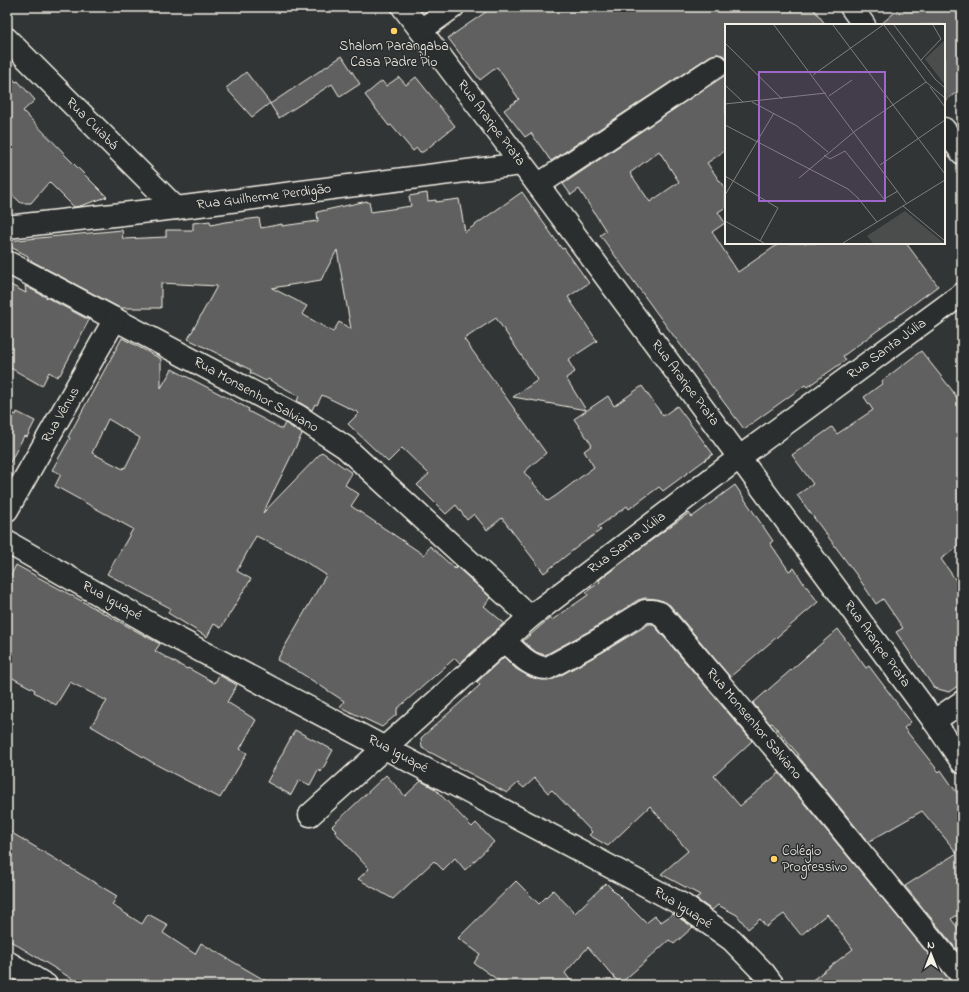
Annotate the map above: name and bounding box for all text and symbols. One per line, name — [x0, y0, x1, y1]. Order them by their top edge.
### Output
inset map — [725, 24, 945, 244]
marker: Shalom Parangaba Casa Padre Pio — [389, 26, 399, 36]
place label: Shalom Parangaba Casa Padre Pio — [339, 36, 449, 73]
street label: Rua Araripe Prata — [452, 76, 530, 170]
street label: Rua Cuiabá — [61, 93, 123, 155]
street label: Rua Guilherme Perdigão — [196, 178, 333, 217]
street label: Rua Santa Júlia — [843, 313, 931, 385]
street label: Rua Araripe Prata — [646, 336, 724, 430]
street label: Rua Monsenhor Salviano — [190, 352, 322, 438]
street label: Rua Vênus — [37, 383, 85, 447]
street label: Rua Santa Júlia — [583, 507, 671, 579]
street label: Rua Iguapé — [78, 576, 146, 627]
street label: Rua Araripe Prata — [838, 596, 916, 692]
street label: Rua Monsenhor Salviano — [701, 664, 807, 784]
street label: Rua Iguapé — [364, 729, 433, 780]
place label: Colégio Progressivo — [782, 841, 847, 879]
marker: Colégio Progressivo — [769, 854, 779, 864]
street label: Rua Iguapé — [649, 882, 717, 936]
north arrow — [911, 934, 951, 974]
text: N — [927, 937, 935, 953]

